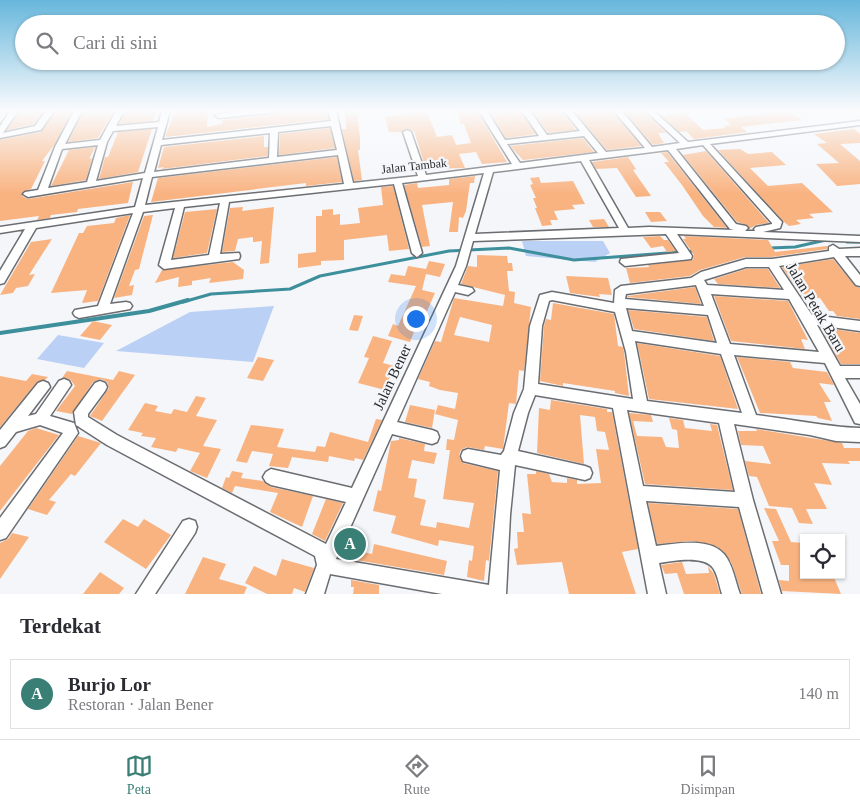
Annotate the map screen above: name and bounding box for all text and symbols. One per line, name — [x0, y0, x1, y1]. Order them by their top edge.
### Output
search box — [15, 15, 845, 70]
icon: search — [33, 29, 61, 57]
text: Cari di sini — [73, 32, 157, 53]
street label: Jalan Tambak — [380, 156, 448, 176]
street label: Jalan Petak Baru — [783, 260, 849, 355]
your location — [403, 306, 429, 332]
street label: Jalan Bener — [370, 342, 414, 412]
pin: A — [334, 525, 366, 563]
map controls — [800, 534, 845, 579]
button: locate — [800, 534, 845, 579]
text: Terdekat — [20, 614, 101, 638]
text: Burjo Lor — [68, 674, 151, 695]
text: A — [31, 685, 43, 702]
text: 140 m — [799, 685, 839, 702]
text: Restoran · Jalan Bener — [68, 696, 213, 713]
tab: Peta — [125, 752, 153, 798]
tab: Rute — [403, 752, 431, 798]
tab: Disimpan — [681, 752, 735, 798]

